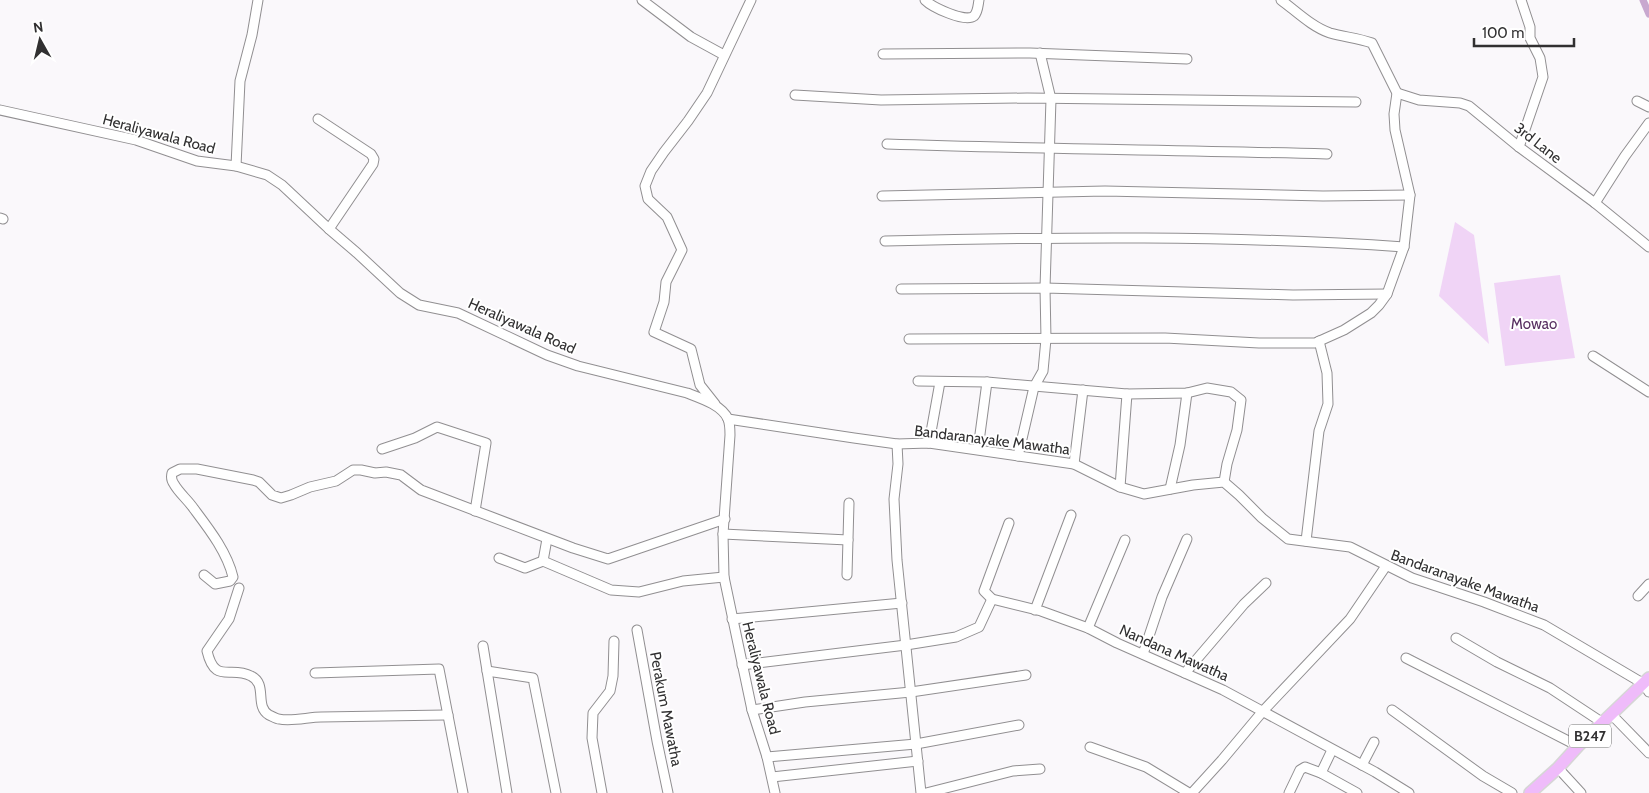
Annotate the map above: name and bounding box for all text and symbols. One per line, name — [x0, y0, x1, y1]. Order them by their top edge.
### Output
north arrow — [15, 15, 65, 65]
scale bar — [1474, 15, 1574, 47]
text: N — [32, 18, 44, 37]
text: 100 m — [1482, 24, 1524, 42]
street label: Heraliyawala Road — [101, 110, 217, 158]
street label: 3rd Lane — [1511, 119, 1566, 167]
street label: Heraliyawala Road — [465, 294, 579, 358]
park label: Mowao — [1511, 315, 1557, 333]
street label: Bandaranayake Mawatha — [913, 422, 1072, 459]
street label: Bandaranayake Mawatha — [1388, 546, 1542, 617]
street label: Heraliyawala Road — [738, 620, 784, 736]
street label: Nandana Mawatha — [1117, 621, 1232, 686]
street label: Perakum Mawatha — [646, 650, 686, 769]
road number: B247 — [1569, 724, 1611, 748]

